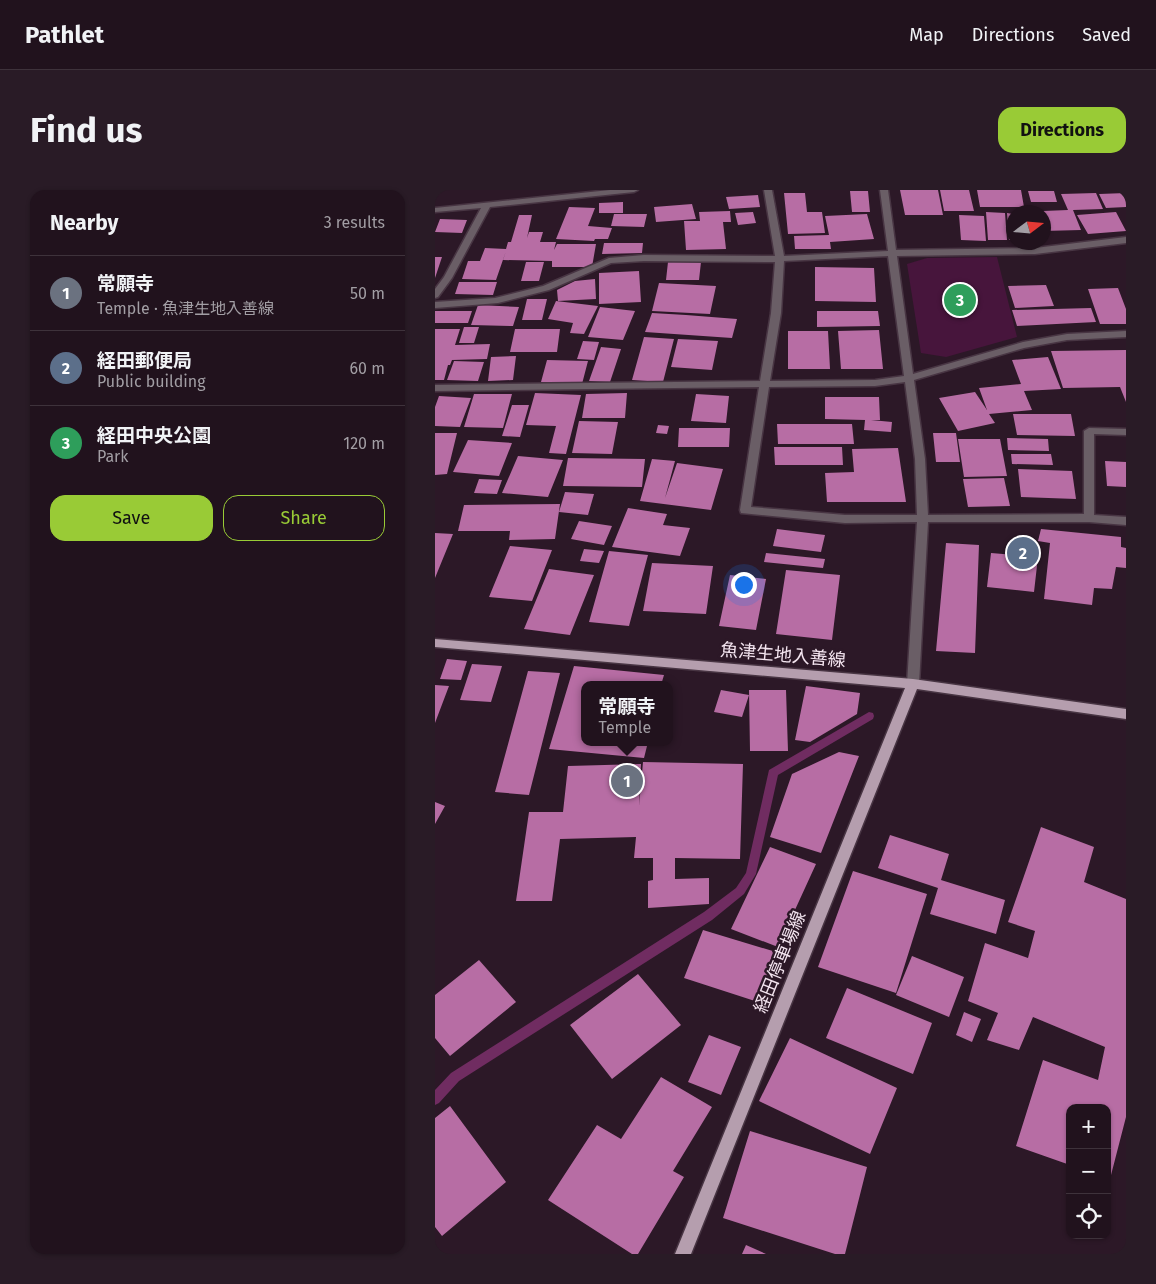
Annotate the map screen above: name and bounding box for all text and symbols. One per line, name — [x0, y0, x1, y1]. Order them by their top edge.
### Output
text: Pathlet — [25, 21, 104, 49]
text: Map — [909, 24, 944, 46]
text: Directions — [972, 24, 1054, 46]
text: Saved — [1082, 24, 1131, 46]
button: Directions — [998, 107, 1126, 153]
text: Find us — [30, 109, 142, 151]
north arrow — [1006, 205, 1051, 250]
text: Nearby — [50, 210, 118, 236]
text: 3 results — [324, 213, 385, 232]
text: 常願寺 — [97, 272, 154, 295]
pin: 3 — [944, 281, 976, 319]
text: 1 — [62, 284, 70, 303]
text: 50 m — [350, 284, 385, 303]
text: Temple · 魚津生地入善線 — [97, 299, 274, 318]
text: 経田郵便局 — [97, 349, 192, 372]
text: 2 — [62, 359, 70, 378]
text: 60 m — [350, 359, 385, 378]
text: Public building — [97, 372, 205, 391]
text: 経田中央公園 — [97, 424, 211, 447]
text: 3 — [62, 434, 70, 453]
text: 120 m — [343, 434, 385, 453]
text: Park — [97, 447, 129, 466]
button: Save — [50, 495, 213, 541]
button: Share — [223, 495, 385, 541]
pin: 2 — [1007, 534, 1039, 572]
your location — [731, 572, 757, 598]
street label: 魚津生地入善線 — [719, 639, 847, 671]
popup — [581, 681, 673, 746]
text: 常願寺 — [598, 695, 656, 718]
text: Temple — [598, 718, 651, 737]
pin: 1 — [611, 762, 643, 800]
street label: 経田停車場線 — [750, 908, 810, 1016]
map controls — [1066, 1104, 1111, 1239]
button: + — [1066, 1104, 1111, 1149]
button: − — [1066, 1149, 1111, 1194]
button: locate — [1066, 1194, 1111, 1239]

